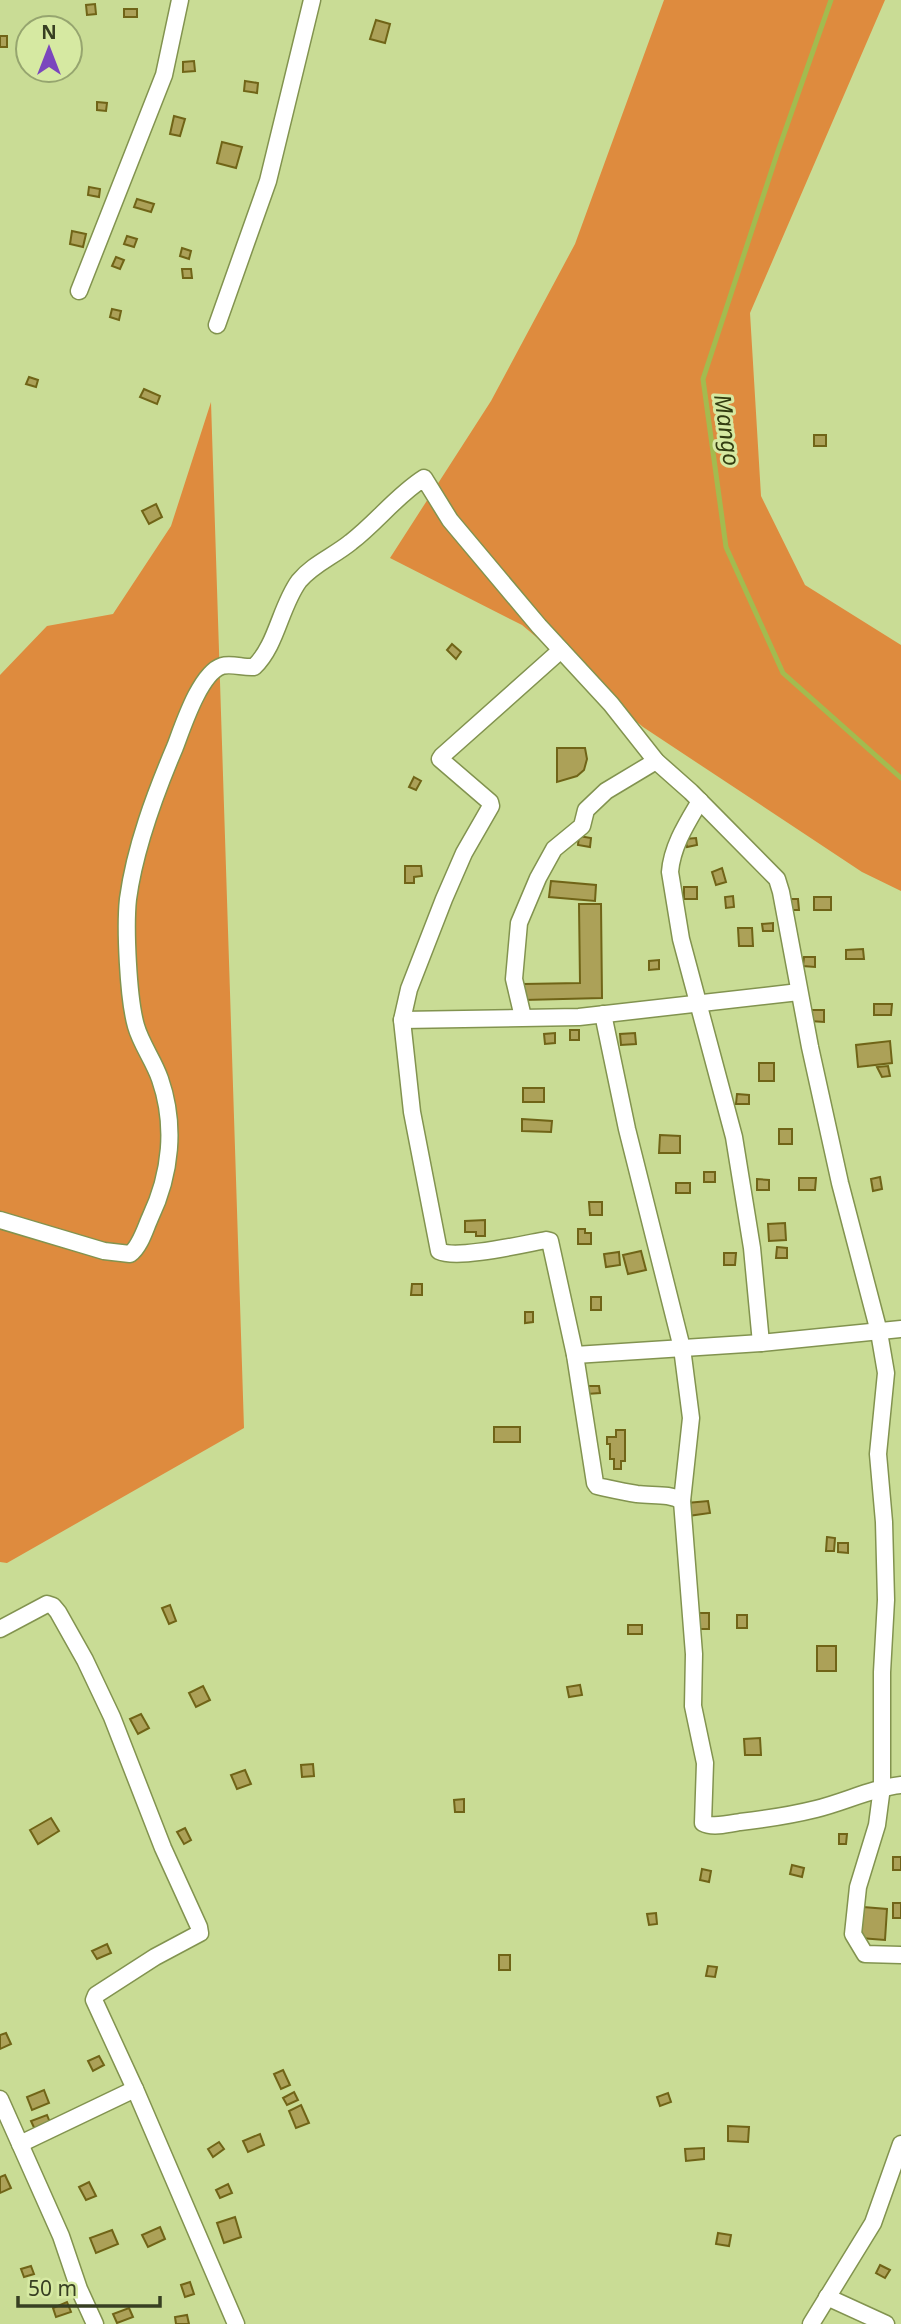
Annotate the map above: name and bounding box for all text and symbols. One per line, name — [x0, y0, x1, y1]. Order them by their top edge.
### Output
north arrow — [14, 14, 84, 84]
text: N — [41, 19, 57, 45]
water label: Mango — [707, 392, 749, 468]
scale bar — [18, 2264, 159, 2308]
text: 50 m — [28, 2274, 77, 2302]

